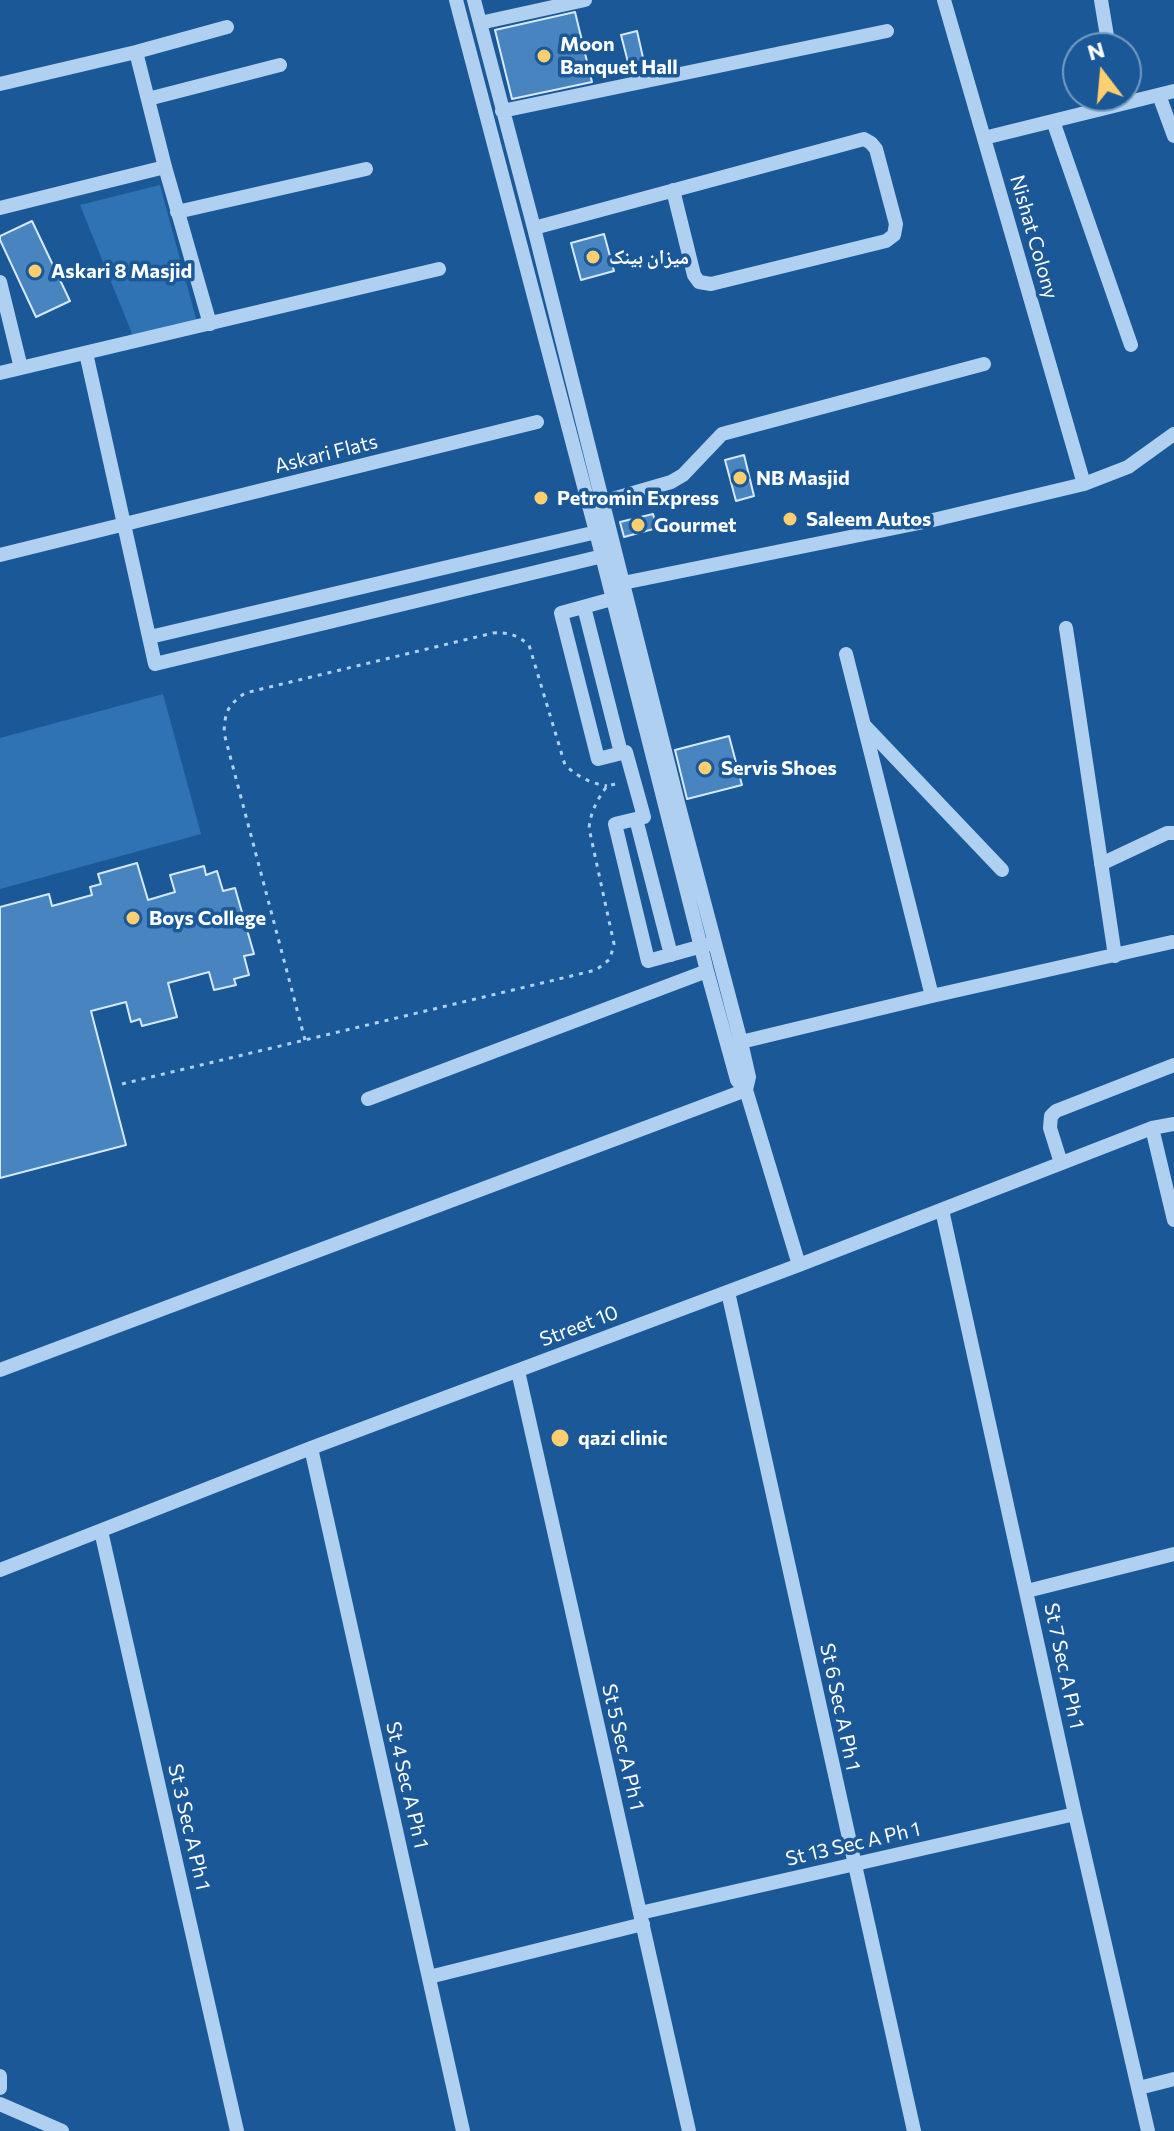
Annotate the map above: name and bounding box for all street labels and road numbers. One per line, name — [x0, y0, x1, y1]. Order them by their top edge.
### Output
street label: Nishat Colony — [1005, 172, 1063, 302]
street label: Askari Flats — [272, 430, 380, 478]
street label: Street 10 — [536, 1300, 622, 1352]
street label: St 7 Sec A Ph 1 — [1039, 1601, 1089, 1731]
street label: St 6 Sec A Ph 1 — [815, 1641, 865, 1773]
street label: St 5 Sec A Ph 1 — [597, 1682, 649, 1812]
street label: St 4 Sec A Ph 1 — [381, 1719, 433, 1851]
street label: St 3 Sec A Ph 1 — [163, 1762, 215, 1892]
street label: St 13 Sec A Ph 1 — [783, 1817, 923, 1871]

